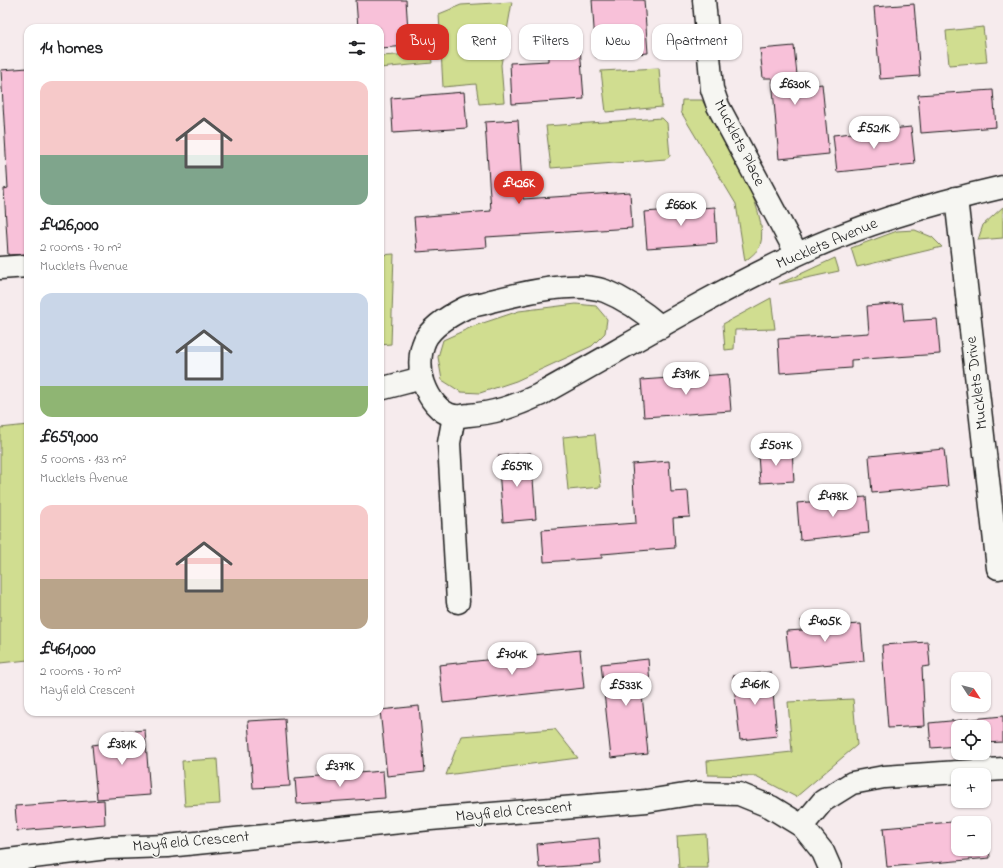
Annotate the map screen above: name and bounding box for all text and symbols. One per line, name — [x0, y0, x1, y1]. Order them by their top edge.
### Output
chip: Buy — [396, 24, 449, 60]
chip: Rent — [457, 24, 511, 60]
chip: Filters — [519, 24, 583, 60]
chip: New — [591, 24, 644, 60]
chip: Apartment — [652, 24, 742, 60]
text: 14 homes — [40, 36, 103, 61]
icon: filters — [346, 37, 368, 59]
pin: £630K — [767, 72, 823, 106]
text: £630K — [779, 75, 811, 94]
street label: Mucklets Place — [707, 96, 771, 191]
icon: home — [168, 107, 240, 179]
pin: £521K — [846, 116, 902, 150]
text: £521K — [858, 119, 890, 138]
pin: £426K — [491, 171, 547, 205]
text: £426K — [503, 174, 535, 193]
pin: £660K — [653, 193, 709, 227]
text: £660K — [665, 196, 697, 215]
street label: Mucklets Avenue — [773, 212, 882, 276]
text: £426,000 — [40, 213, 99, 238]
text: 2 rooms · 70 m² — [40, 238, 121, 257]
text: Mucklets Avenue — [40, 257, 128, 276]
icon: home — [168, 319, 240, 391]
street label: Mucklets Drive — [959, 334, 995, 431]
pin: £391K — [658, 362, 714, 396]
text: £391K — [672, 365, 700, 384]
text: £659,000 — [40, 425, 98, 450]
pin: £507K — [748, 433, 804, 467]
text: £507K — [760, 436, 792, 455]
text: 5 rooms · 133 m² — [40, 450, 126, 469]
pin: £659K — [489, 454, 545, 488]
text: £659K — [501, 457, 533, 476]
text: Mucklets Avenue — [40, 469, 128, 488]
pin: £478K — [805, 484, 861, 518]
text: £478K — [818, 487, 848, 506]
icon: home — [168, 531, 240, 603]
pin: £405K — [797, 609, 853, 643]
text: £405K — [809, 612, 841, 631]
text: £461,000 — [40, 637, 96, 662]
pin: £704K — [484, 642, 540, 676]
text: £704K — [497, 645, 527, 664]
text: 2 rooms · 70 m² — [40, 662, 121, 681]
pin: £461K — [727, 672, 783, 706]
north arrow — [951, 672, 991, 712]
map controls — [951, 672, 991, 856]
pin: £533K — [598, 673, 654, 707]
text: £461K — [740, 675, 770, 694]
text: £533K — [610, 676, 642, 695]
text: Mayfield Crescent — [40, 681, 135, 700]
button: locate — [951, 720, 991, 760]
pin: £381K — [94, 732, 150, 766]
text: £381K — [108, 735, 136, 754]
pin: £379K — [312, 754, 368, 788]
text: £379K — [325, 757, 355, 776]
button: + — [951, 768, 991, 808]
street label: Mayfield Crescent — [455, 795, 574, 829]
button: − — [951, 816, 991, 856]
street label: Mayfield Crescent — [132, 825, 251, 859]

